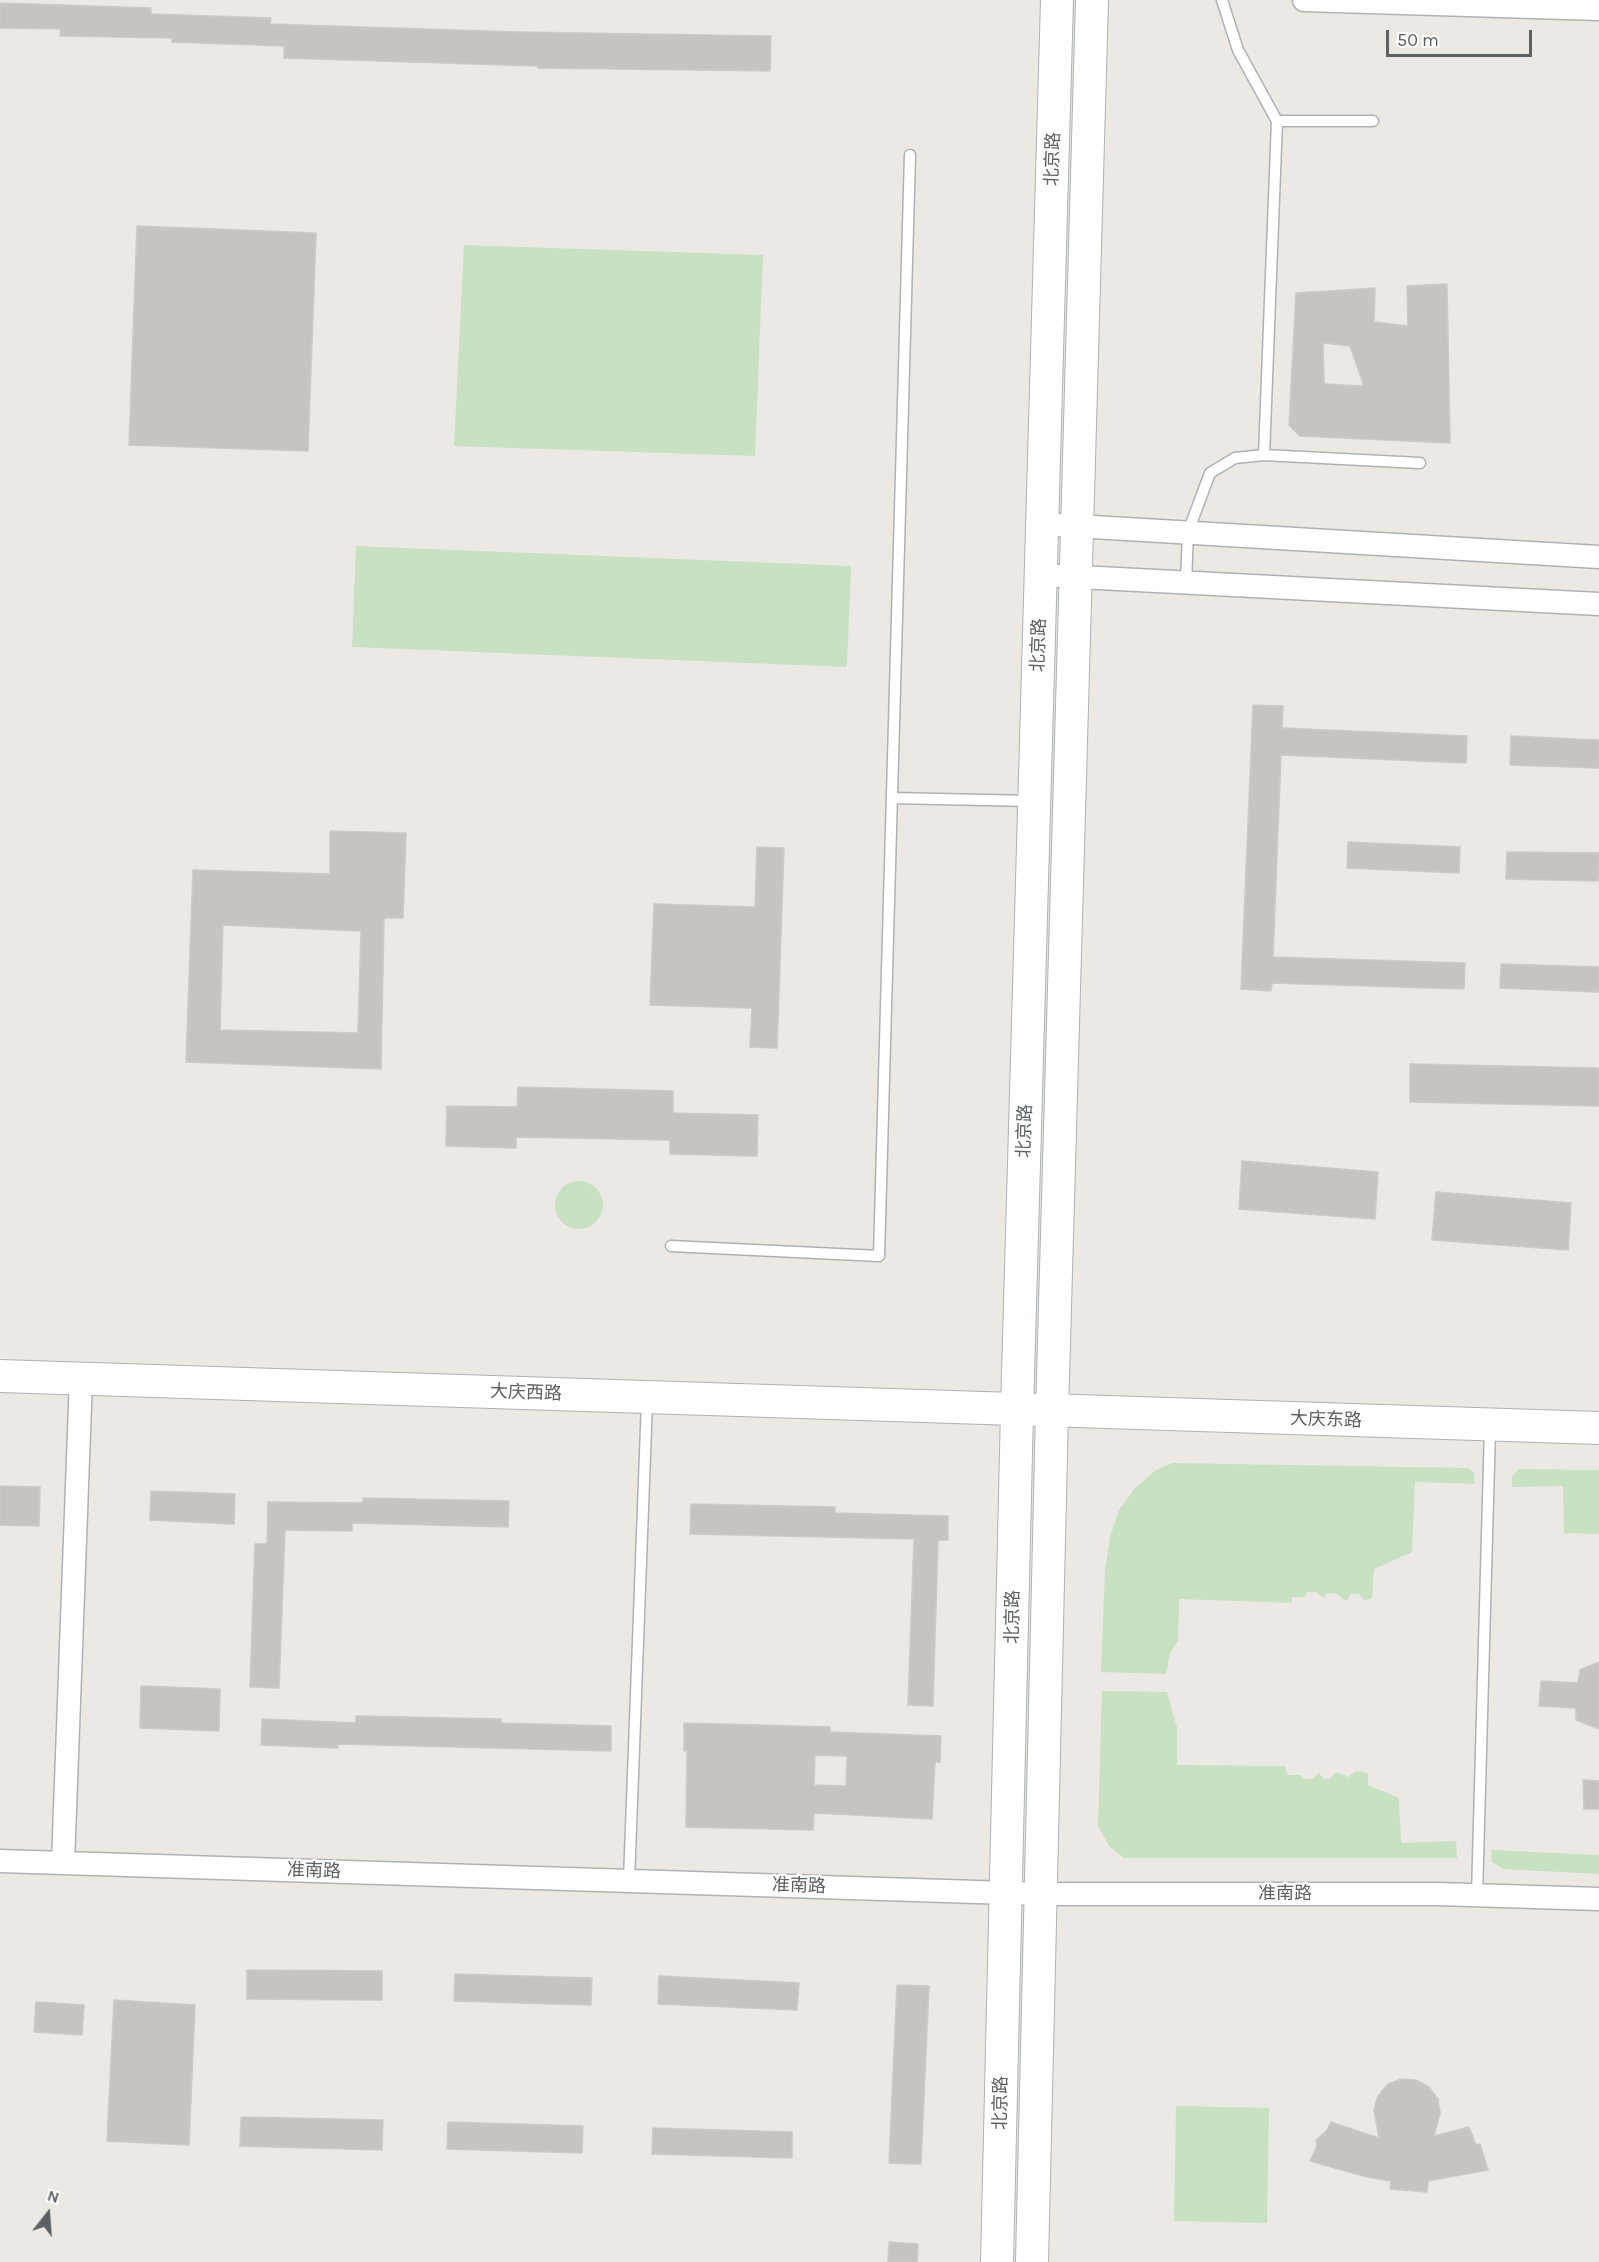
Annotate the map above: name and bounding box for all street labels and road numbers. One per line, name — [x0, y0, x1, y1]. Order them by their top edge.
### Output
street label: 北京路 — [1041, 132, 1065, 186]
street label: 北京路 — [1027, 618, 1051, 672]
street label: 北京路 — [1013, 1104, 1037, 1158]
street label: 大庆西路 — [490, 1381, 562, 1405]
street label: 大庆东路 — [1290, 1408, 1362, 1432]
street label: 北京路 — [1002, 1590, 1024, 1644]
street label: 准南路 — [287, 1859, 341, 1883]
street label: 准南路 — [772, 1874, 826, 1898]
street label: 准南路 — [1258, 1883, 1312, 1905]
street label: 北京路 — [990, 2076, 1012, 2130]

